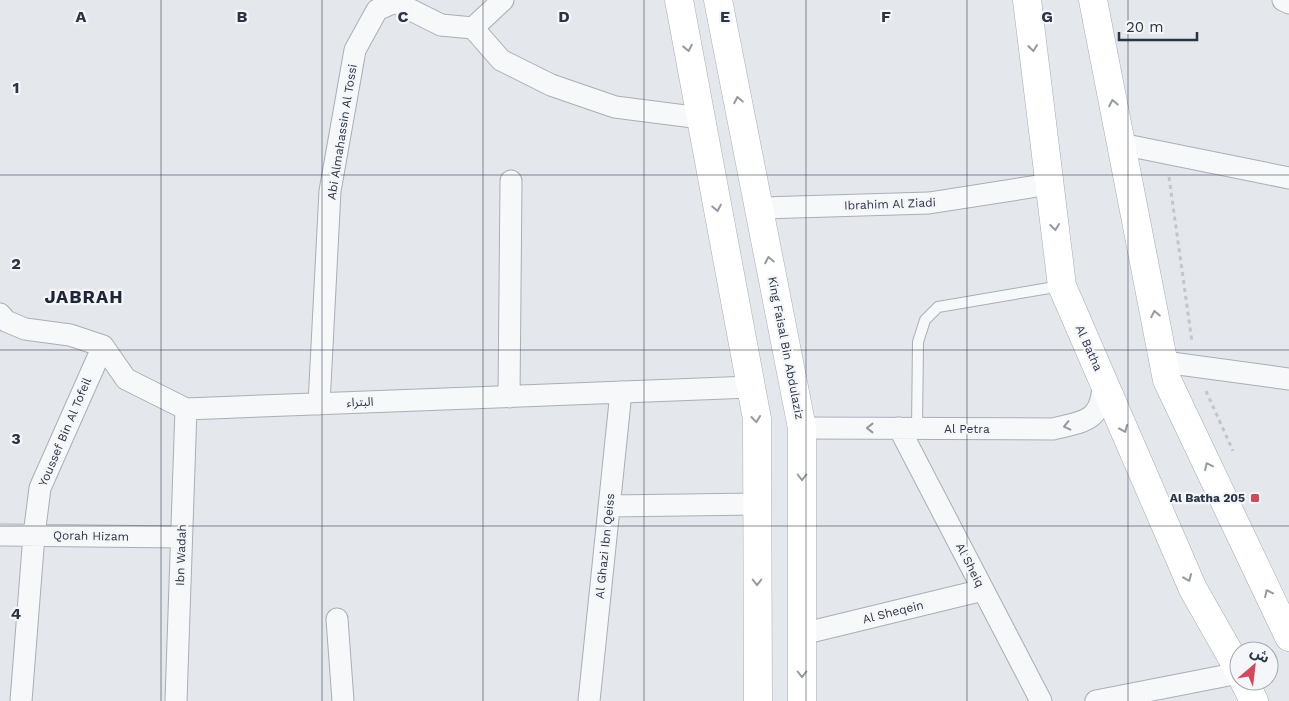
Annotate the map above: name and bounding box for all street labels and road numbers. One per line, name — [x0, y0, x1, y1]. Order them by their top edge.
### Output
street label: Abi Almahassin Al Tossi — [324, 63, 360, 201]
street label: Ibrahim Al Ziadi — [844, 195, 936, 213]
street label: King Faisal Bin Abdulaziz — [765, 275, 807, 421]
street label: Al Batha — [1073, 323, 1105, 373]
street label: Youssef Bin Al Tofeil — [36, 375, 94, 488]
street label: البتراء — [346, 395, 374, 409]
street label: Al Petra — [944, 422, 990, 436]
street label: Al Ghazi Ibn Qeiss — [592, 492, 618, 600]
street label: Ibn Wadah — [173, 524, 189, 586]
street label: Qorah Hizam — [53, 528, 129, 544]
street label: Al Sheiq — [953, 540, 987, 590]
street label: Al Sheqein — [861, 598, 925, 626]

